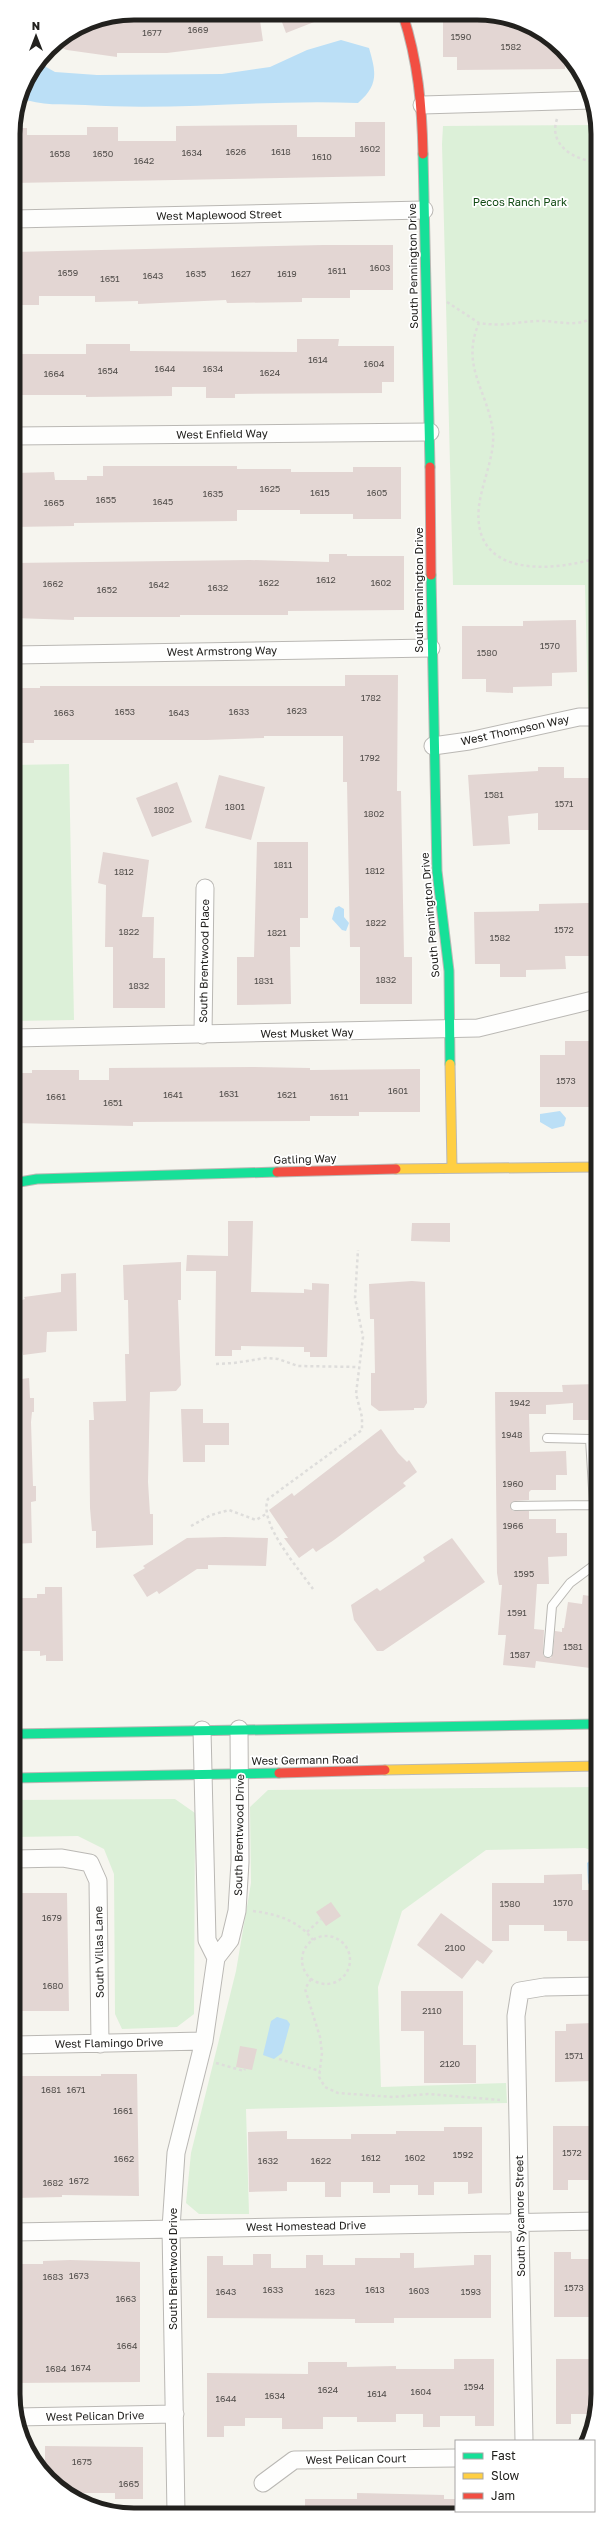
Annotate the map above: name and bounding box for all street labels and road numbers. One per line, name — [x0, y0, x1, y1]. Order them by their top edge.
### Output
street label: South Pennington Drive — [405, 203, 420, 329]
street label: West Maplewood Street — [156, 207, 282, 222]
street label: West Enfield Way — [176, 426, 268, 441]
street label: South Pennington Drive — [412, 527, 425, 653]
street label: West Armstrong Way — [167, 643, 277, 658]
street label: West Thompson Way — [460, 712, 570, 747]
street label: South Pennington Drive — [418, 852, 441, 978]
street label: South Brentwood Place — [196, 899, 211, 1023]
street label: West Musket Way — [260, 1025, 354, 1040]
street label: Gatling Way — [273, 1151, 337, 1166]
street label: West Germann Road — [251, 1752, 359, 1767]
street label: South Brentwood Drive — [231, 1774, 246, 1896]
street label: South Villas Lane — [91, 1906, 106, 1998]
street label: West Flamingo Drive — [55, 2035, 163, 2050]
street label: South Sycamore Street — [512, 2155, 527, 2277]
street label: South Brentwood Drive — [166, 2208, 179, 2330]
street label: West Homestead Drive — [246, 2218, 366, 2233]
street label: West Pelican Drive — [46, 2408, 144, 2423]
street label: West Pelican Court — [305, 2451, 406, 2466]

